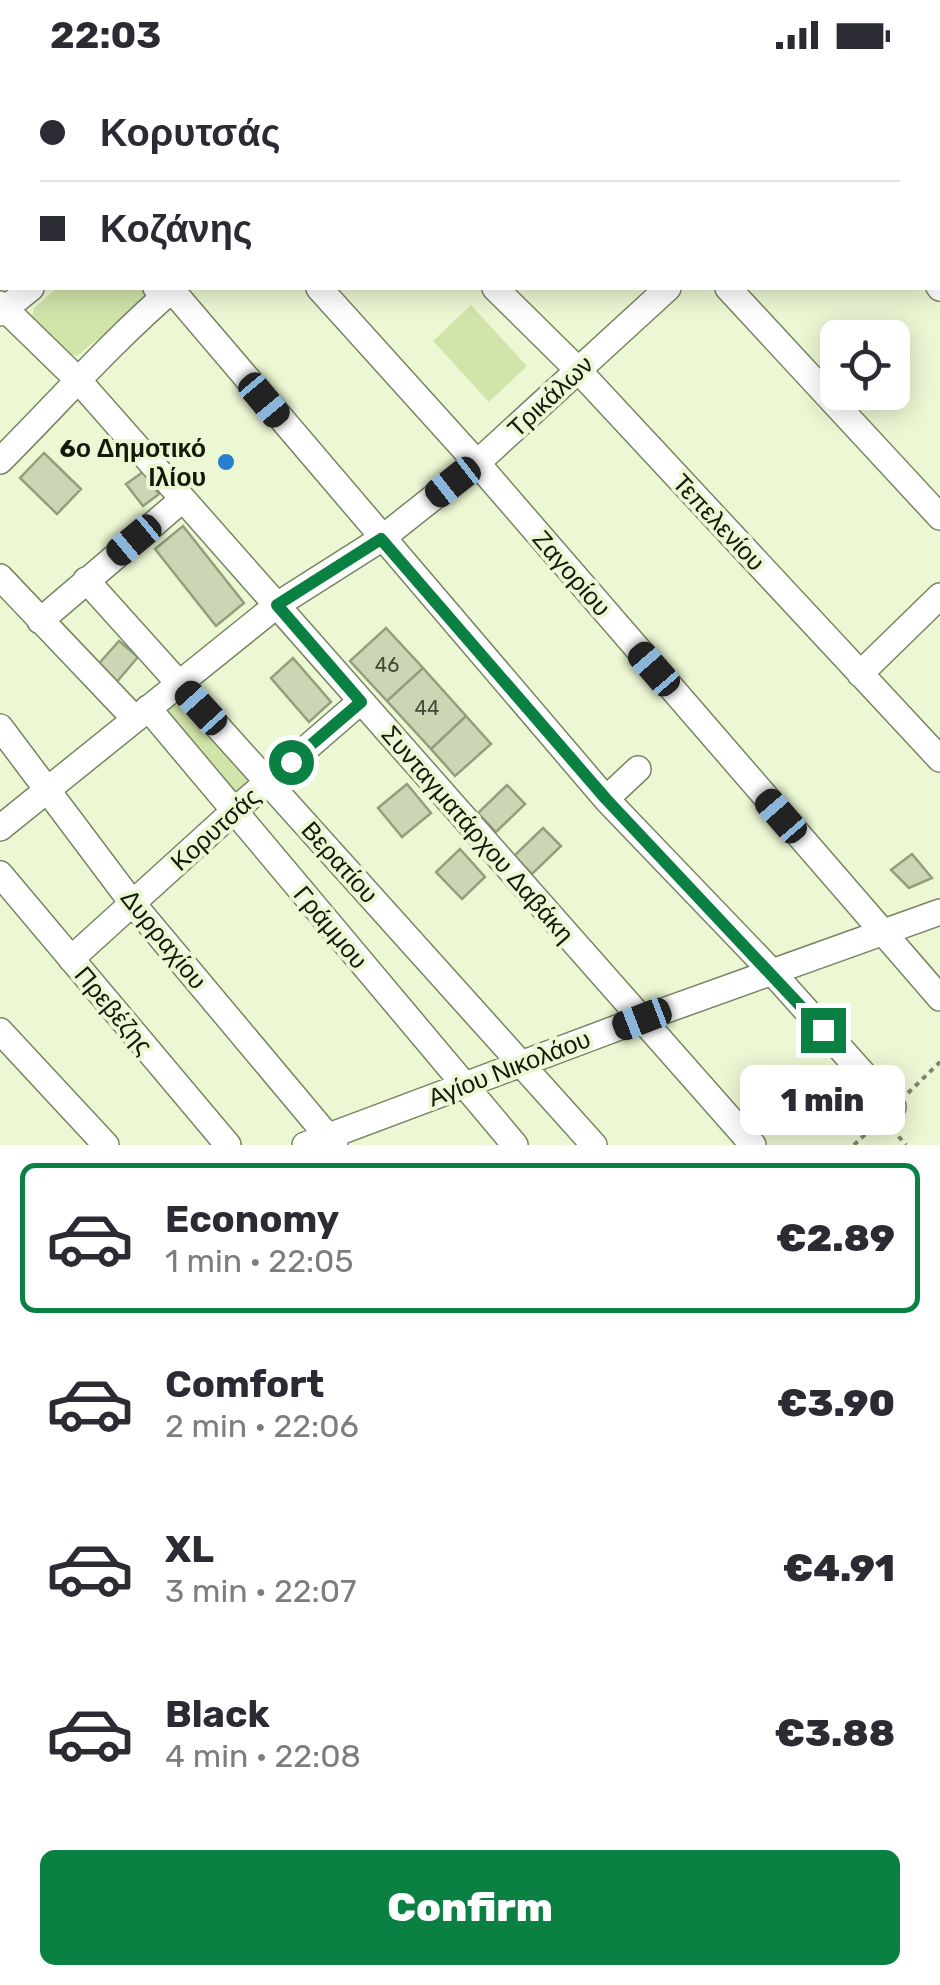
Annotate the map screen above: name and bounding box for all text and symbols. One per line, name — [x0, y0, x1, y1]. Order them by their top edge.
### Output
text: 22:03 — [50, 12, 161, 58]
text: Κορυτσάς — [100, 110, 280, 156]
text: Κοζάνης — [100, 206, 253, 252]
map controls — [820, 320, 910, 410]
button: locate — [820, 320, 910, 410]
street label: Τρικάλων — [502, 350, 599, 443]
car — [233, 367, 295, 433]
place label: 6ο Δημοτικό Ιλίου — [60, 434, 206, 492]
marker: 6ο Δημοτικό Ιλίου — [215, 451, 237, 473]
car — [420, 452, 486, 512]
street label: Τεπελενίου — [667, 468, 771, 577]
car — [101, 509, 167, 571]
street label: Ζαγορίου — [527, 525, 617, 622]
car — [623, 637, 685, 701]
house number: 46 — [375, 653, 399, 677]
car — [170, 676, 232, 740]
house number: 44 — [415, 696, 439, 720]
street label: Συνταγματάρχου Δαβάκη — [376, 720, 580, 949]
route start — [269, 740, 314, 785]
street label: Κορυτσάς — [165, 782, 266, 877]
car — [750, 784, 812, 848]
street label: Βερατίου — [296, 816, 384, 909]
street label: Γράμμου — [288, 880, 373, 974]
street label: Δυρραχίου — [115, 884, 212, 995]
street label: Πρεβέζης — [69, 961, 159, 1060]
car — [609, 994, 675, 1044]
route end — [801, 1008, 846, 1053]
street label: Αγίου Νικολάου — [424, 1024, 594, 1113]
callout: 1 min — [740, 1065, 906, 1135]
text: 1 min — [781, 1081, 864, 1119]
icon: car — [45, 1193, 135, 1283]
text: Economy — [165, 1196, 339, 1242]
text: €2.89 — [776, 1215, 895, 1261]
text: 1 min · 22:05 — [165, 1242, 353, 1280]
icon: car — [45, 1358, 135, 1448]
text: Comfort — [165, 1361, 324, 1407]
text: €3.90 — [777, 1380, 895, 1426]
text: 2 min · 22:06 — [165, 1407, 359, 1445]
icon: car — [45, 1523, 135, 1613]
text: XL — [165, 1526, 214, 1572]
text: €4.91 — [783, 1545, 895, 1591]
text: 3 min · 22:07 — [165, 1572, 356, 1610]
icon: car — [45, 1688, 135, 1778]
text: Black — [165, 1691, 270, 1737]
text: €3.88 — [775, 1710, 895, 1756]
text: 4 min · 22:08 — [165, 1737, 361, 1775]
button: Confirm — [40, 1850, 900, 1965]

